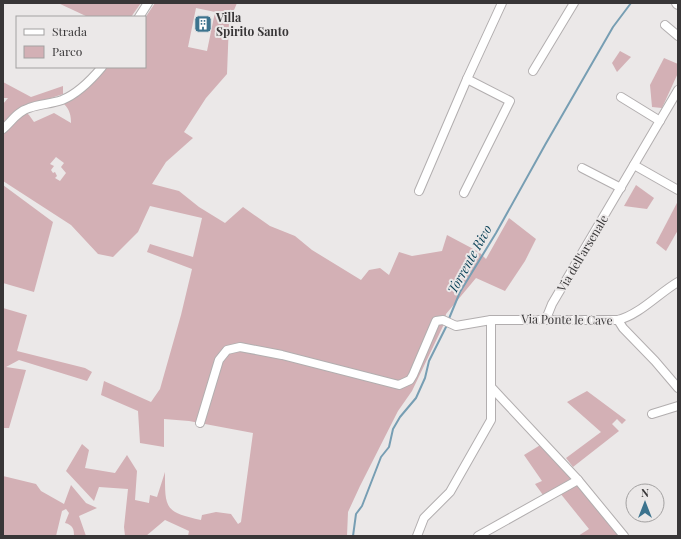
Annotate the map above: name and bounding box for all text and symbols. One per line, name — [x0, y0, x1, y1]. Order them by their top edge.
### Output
place label: Villa Spirito Santo — [215, 9, 289, 39]
building icon: Villa Spirito Santo — [193, 14, 213, 34]
legend — [16, 16, 146, 68]
text: Strada — [52, 23, 87, 39]
text: Parco — [52, 43, 83, 59]
street label: Via dell'arsenale — [552, 212, 611, 295]
water label: Torrente Rivo — [443, 221, 495, 297]
street label: Via Ponte le Cave — [520, 310, 613, 328]
north arrow — [625, 483, 665, 523]
text: N — [641, 485, 649, 500]

